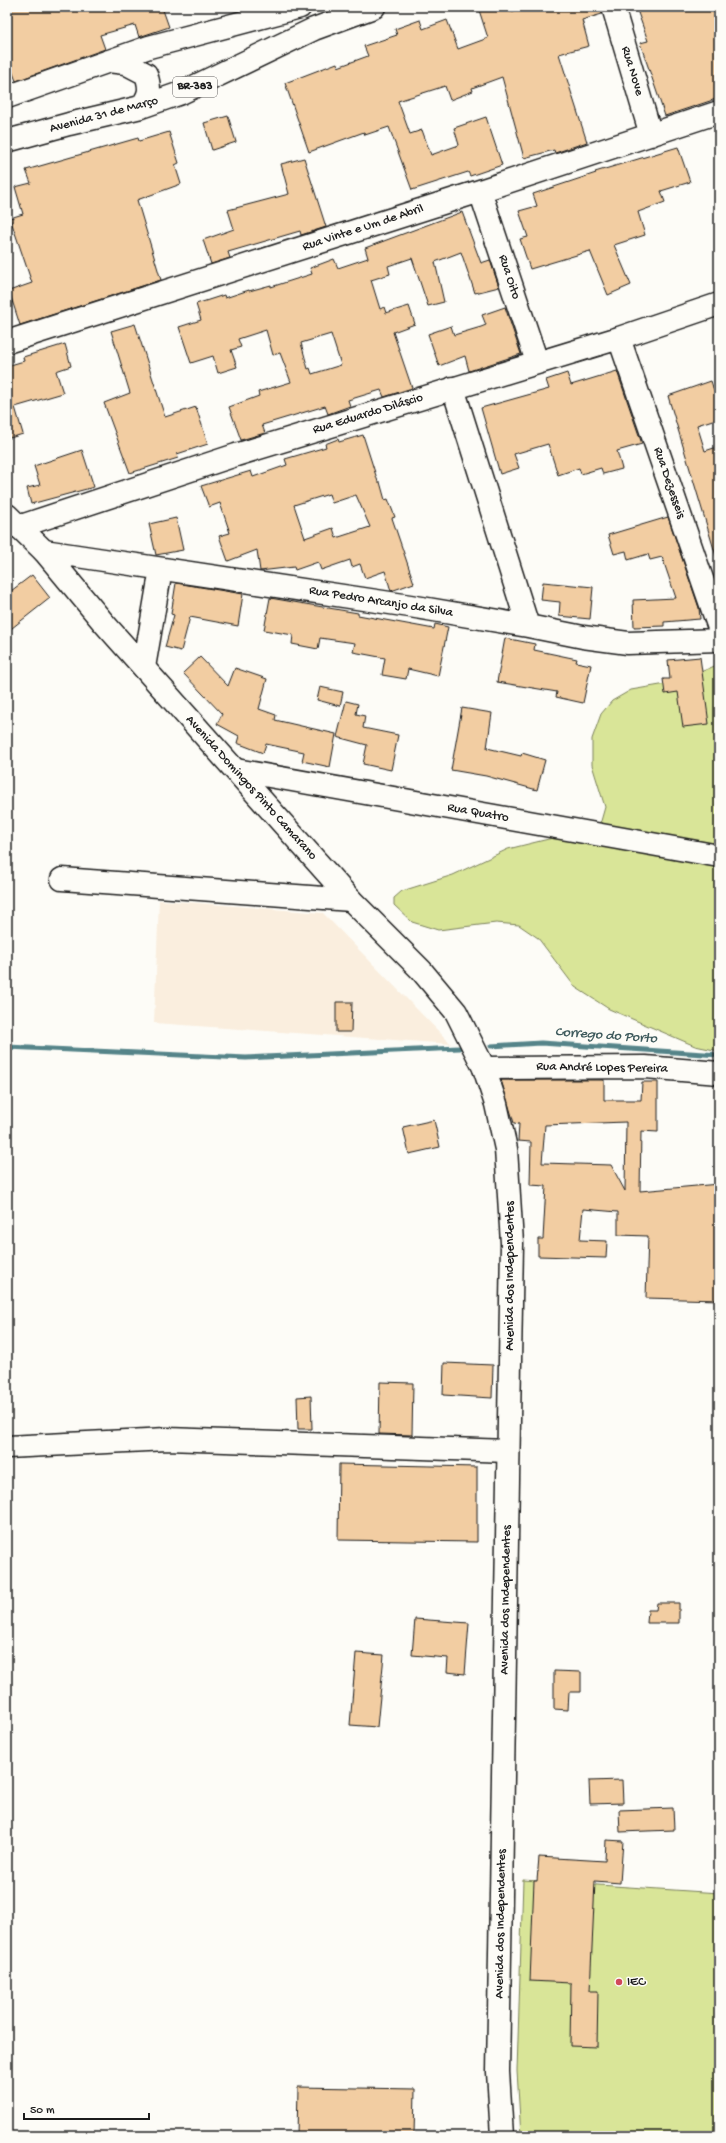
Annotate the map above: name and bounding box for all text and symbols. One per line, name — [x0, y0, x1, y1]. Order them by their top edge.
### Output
street label: Rua Nove — [617, 44, 647, 98]
road number: BR-383 — [173, 77, 217, 97]
street label: Avenida 31 de Março — [48, 93, 160, 137]
street label: Rua Vinte e Um de Abril — [301, 201, 426, 255]
street label: Rua Oito — [495, 253, 523, 301]
street label: Rua Eduardo Diláscio — [311, 390, 425, 438]
street label: Rua Dezesseis — [650, 445, 689, 522]
street label: Rua Pedro Arcanjo da Silva — [308, 583, 455, 621]
street label: Avenida Domingos Pinto Camarano — [182, 713, 320, 864]
street label: Rua Quatro — [446, 800, 510, 826]
water label: Corrego do Porto — [554, 1024, 658, 1048]
street label: Rua André Lopes Pereira — [536, 1059, 669, 1077]
street label: Avenida dos Independentes — [503, 1200, 518, 1351]
street label: Avenida dos Independentes — [497, 1524, 515, 1675]
street label: Avenida dos Independentes — [492, 1848, 510, 1999]
place label: IEC — [627, 1975, 646, 1990]
marker: IEC — [614, 1977, 624, 1987]
scale bar — [24, 2095, 149, 2121]
text: 50 m — [30, 2104, 55, 2118]

